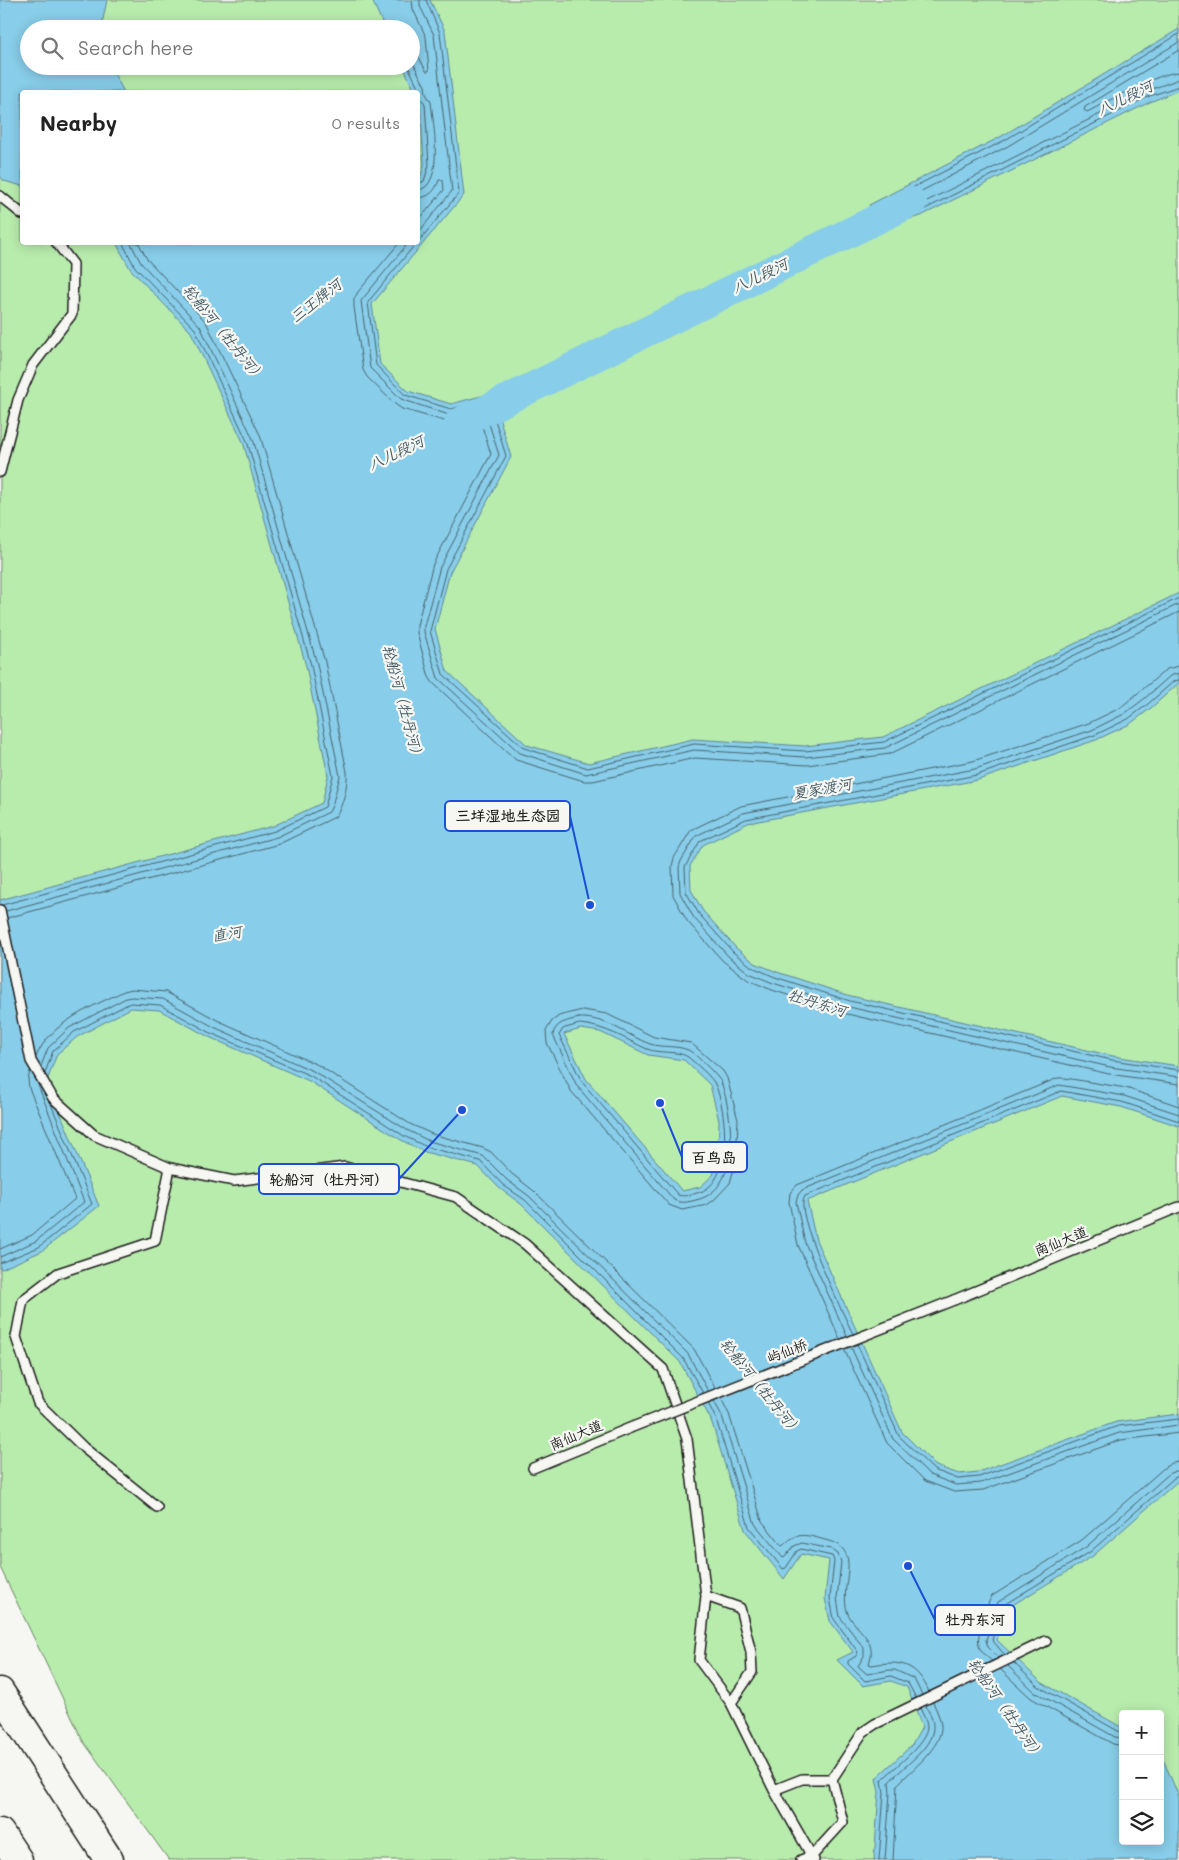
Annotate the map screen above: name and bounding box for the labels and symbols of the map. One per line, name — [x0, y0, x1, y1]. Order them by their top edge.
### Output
water label: 八儿段河 — [1093, 74, 1159, 119]
water label: 八儿段河 — [728, 252, 794, 297]
water label: 三王牌河 — [286, 272, 348, 327]
water label: 轮船河（牡丹河） — [179, 279, 270, 385]
water label: 八儿段河 — [364, 429, 430, 474]
water label: 轮船河（牡丹河） — [379, 642, 429, 763]
water label: 夏家渡河 — [791, 772, 856, 803]
callout: 三垟湿地生态园 — [445, 801, 570, 831]
text: 三垟湿地生态园 — [455, 805, 561, 825]
water label: 直河 — [210, 920, 246, 945]
water label: 牡丹东河 — [786, 984, 852, 1021]
callout: 百鸟岛 — [682, 1142, 747, 1172]
text: 百鸟岛 — [691, 1147, 737, 1167]
callout: 轮船河（牡丹河） — [259, 1164, 399, 1194]
text: 轮船河（牡丹河） — [269, 1169, 389, 1189]
street label: 南仙大道 — [1031, 1221, 1090, 1260]
water label: 轮船河（牡丹河） — [716, 1333, 807, 1439]
street label: 屿仙桥 — [764, 1334, 810, 1367]
street label: 南仙大道 — [546, 1415, 605, 1454]
callout: 牡丹东河 — [935, 1605, 1015, 1635]
text: 牡丹东河 — [945, 1609, 1005, 1629]
water label: 轮船河（牡丹河） — [964, 1654, 1049, 1763]

